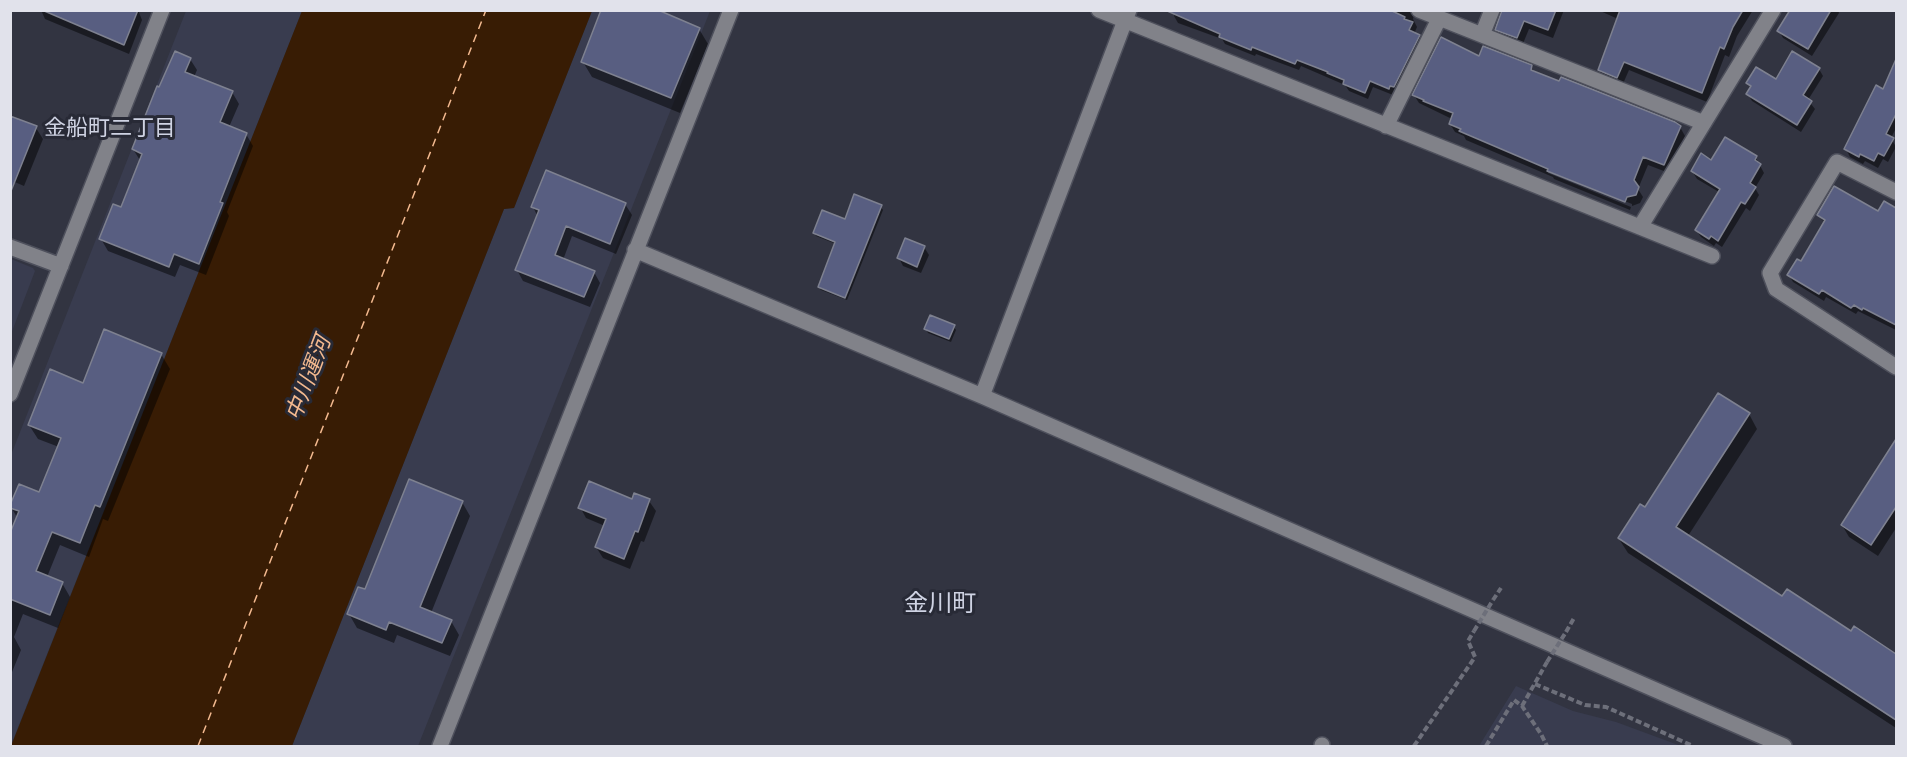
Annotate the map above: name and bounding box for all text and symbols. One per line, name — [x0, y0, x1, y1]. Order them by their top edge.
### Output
district label: 金船町二丁目 — [44, 117, 176, 143]
water label: 中川運河 — [282, 333, 338, 425]
district label: 金川町 — [904, 591, 976, 619]

